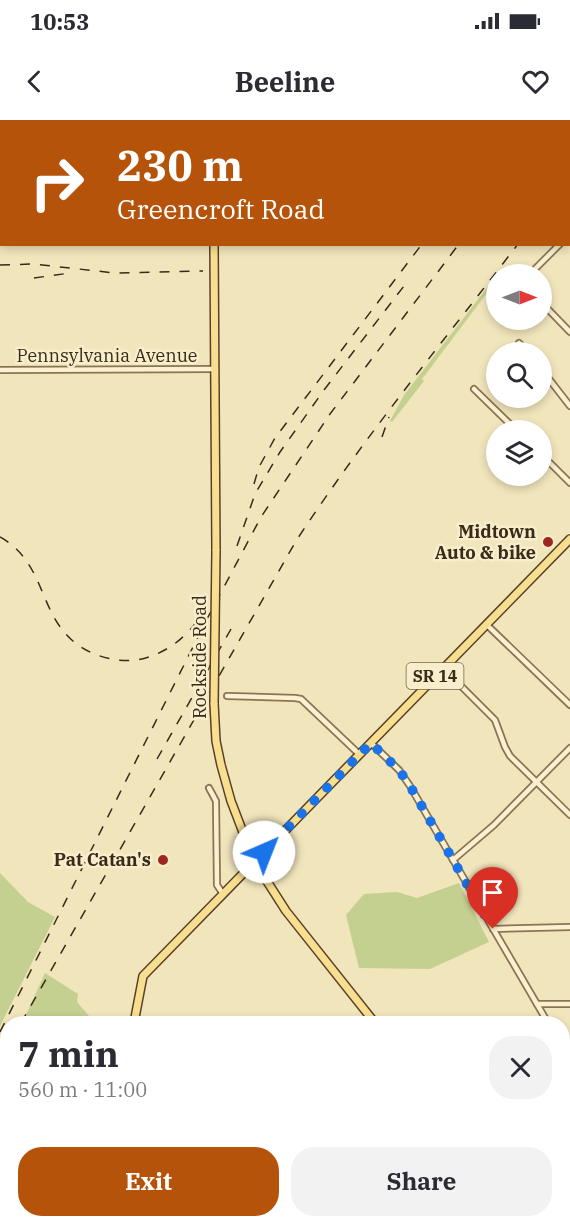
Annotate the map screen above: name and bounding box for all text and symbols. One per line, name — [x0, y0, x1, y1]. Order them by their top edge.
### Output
text: 10:53 — [30, 7, 89, 36]
text: Beeline — [235, 64, 335, 99]
icon: back — [18, 65, 51, 98]
icon: heart — [519, 65, 552, 98]
text: 230 m — [117, 138, 243, 193]
icon: right — [18, 144, 96, 222]
text: Greencroft Road — [117, 191, 325, 226]
north arrow — [486, 264, 552, 330]
map controls — [486, 264, 552, 486]
button: search — [486, 342, 552, 408]
street label: Pennsylvania Avenue — [17, 344, 197, 367]
button: layers — [486, 420, 552, 486]
place label: Midtown Auto & bike — [435, 520, 536, 564]
marker: Midtown Auto & bike — [541, 535, 555, 549]
street label: Rockside Road — [188, 595, 211, 719]
road number: SR 14 — [406, 663, 464, 689]
position arrow — [232, 820, 296, 884]
place label: Pat Catan's — [54, 848, 151, 871]
marker: Pat Catan's — [156, 853, 170, 867]
pin — [467, 867, 518, 929]
icon: arrive — [476, 876, 509, 909]
text: 7 min — [18, 1030, 119, 1077]
button: close — [489, 1036, 552, 1099]
text: 560 m · 11:00 — [18, 1076, 147, 1103]
button: Exit — [18, 1147, 279, 1216]
button: Share — [291, 1147, 552, 1216]

